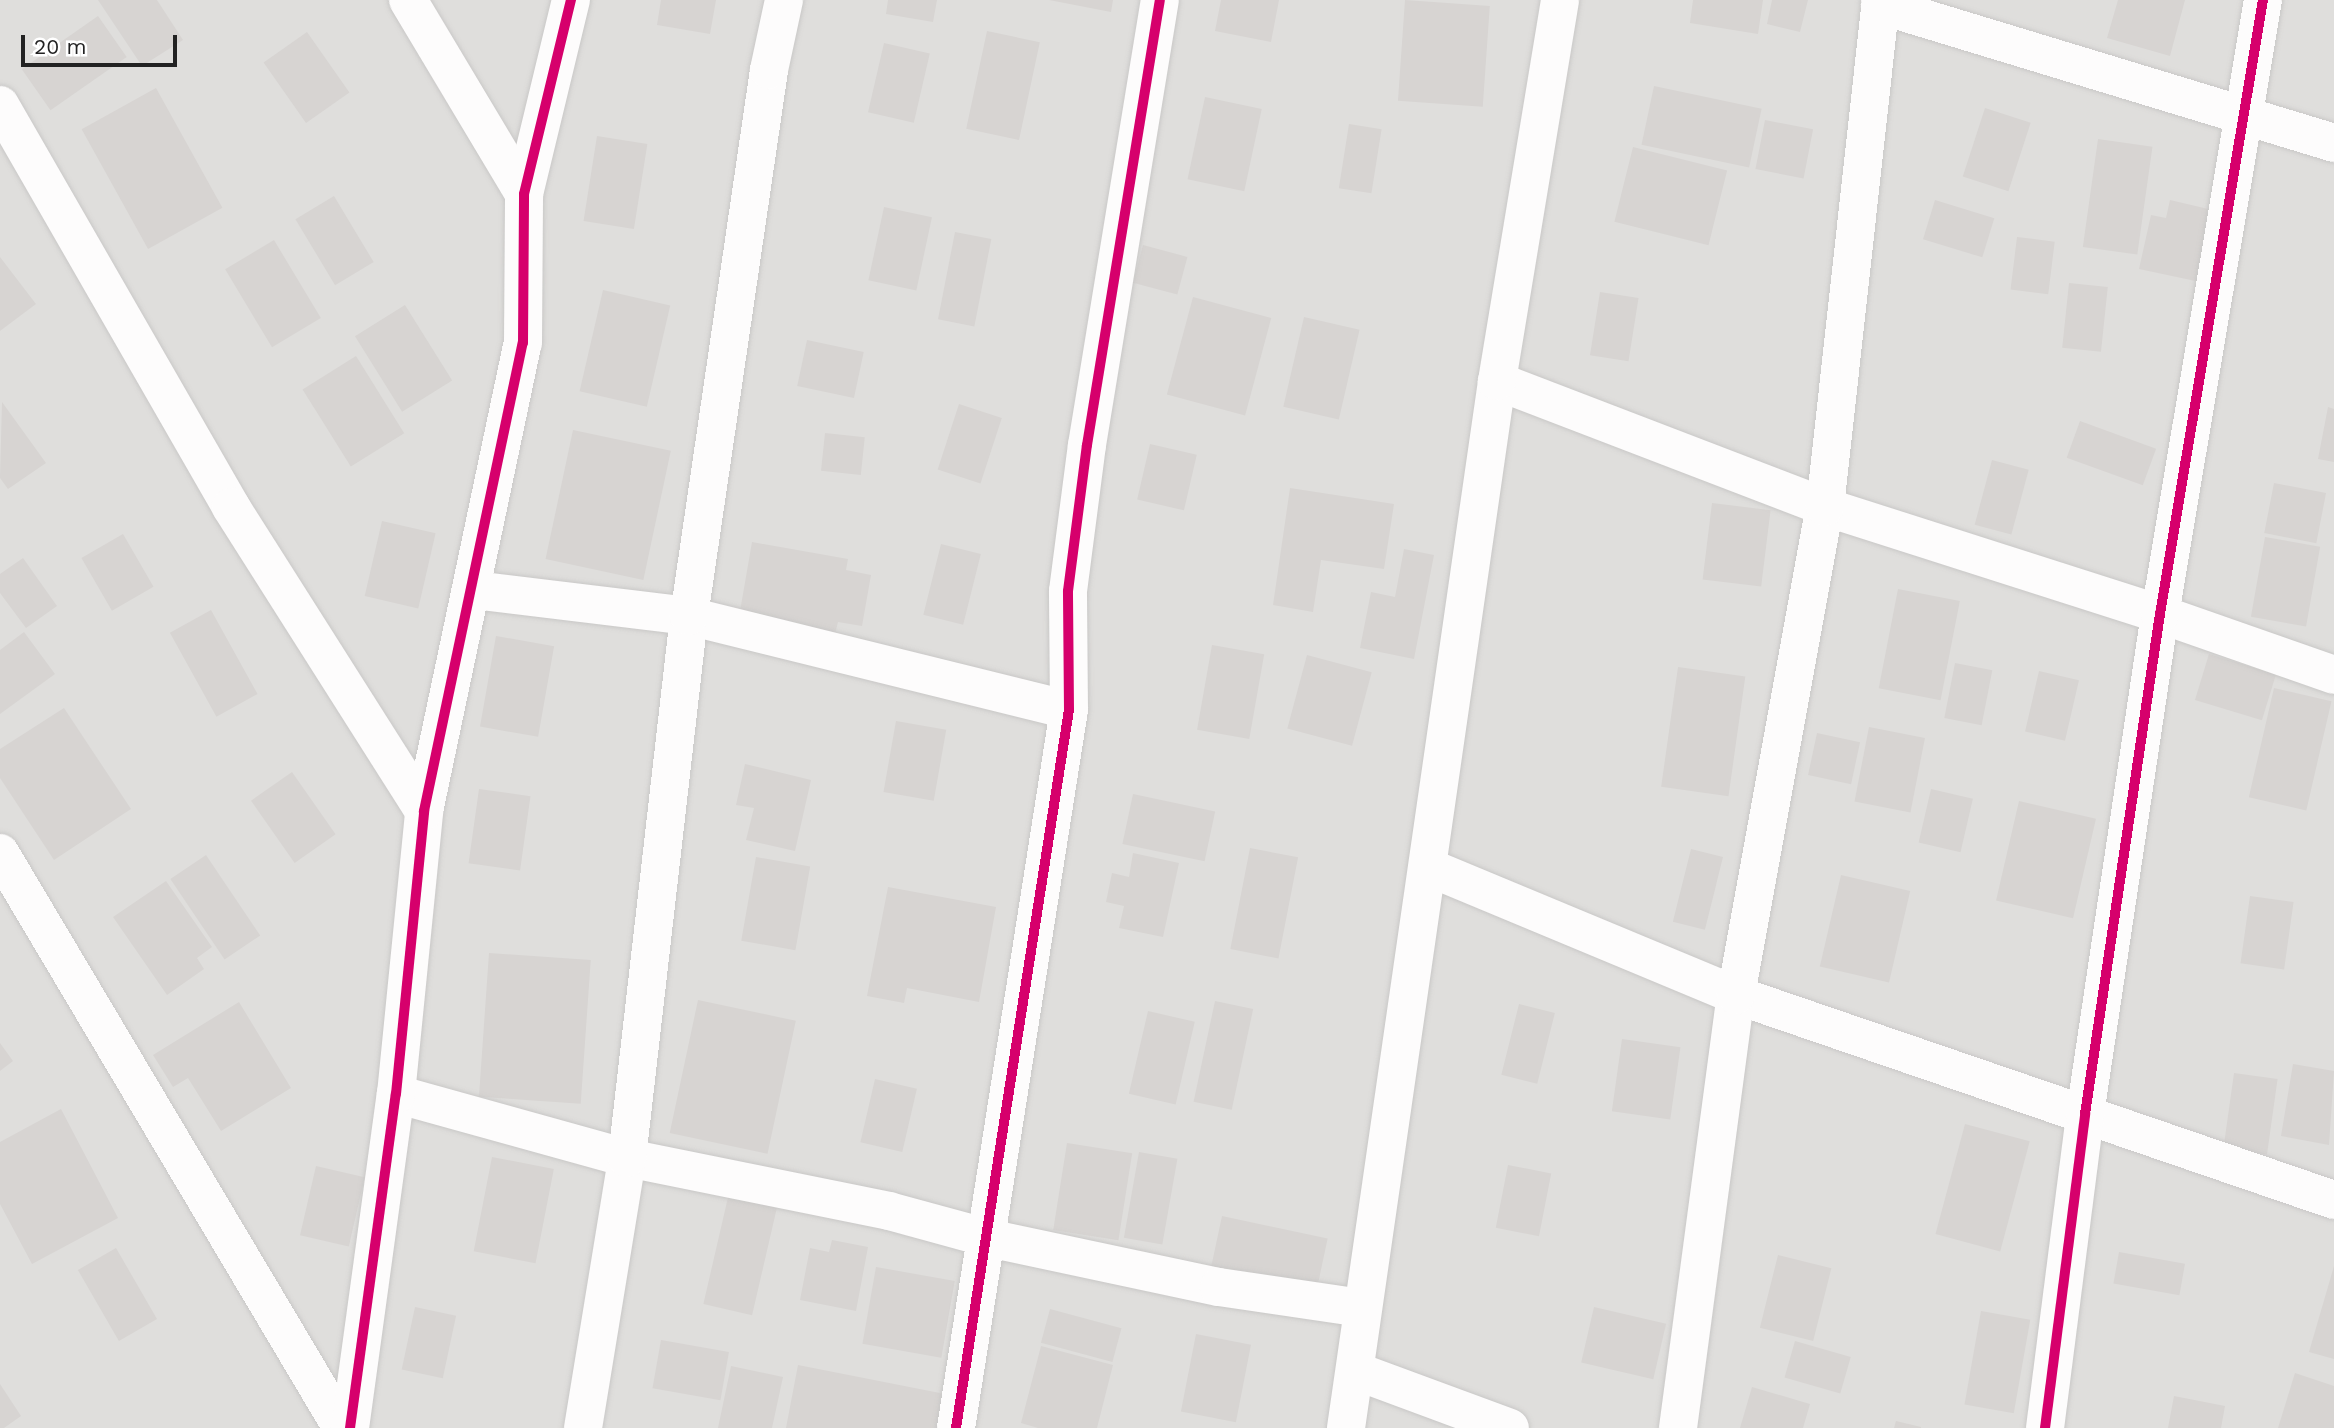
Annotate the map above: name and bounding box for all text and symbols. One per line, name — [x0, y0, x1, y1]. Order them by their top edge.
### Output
scale bar — [24, 21, 180, 65]
text: 20 m — [34, 34, 86, 59]

